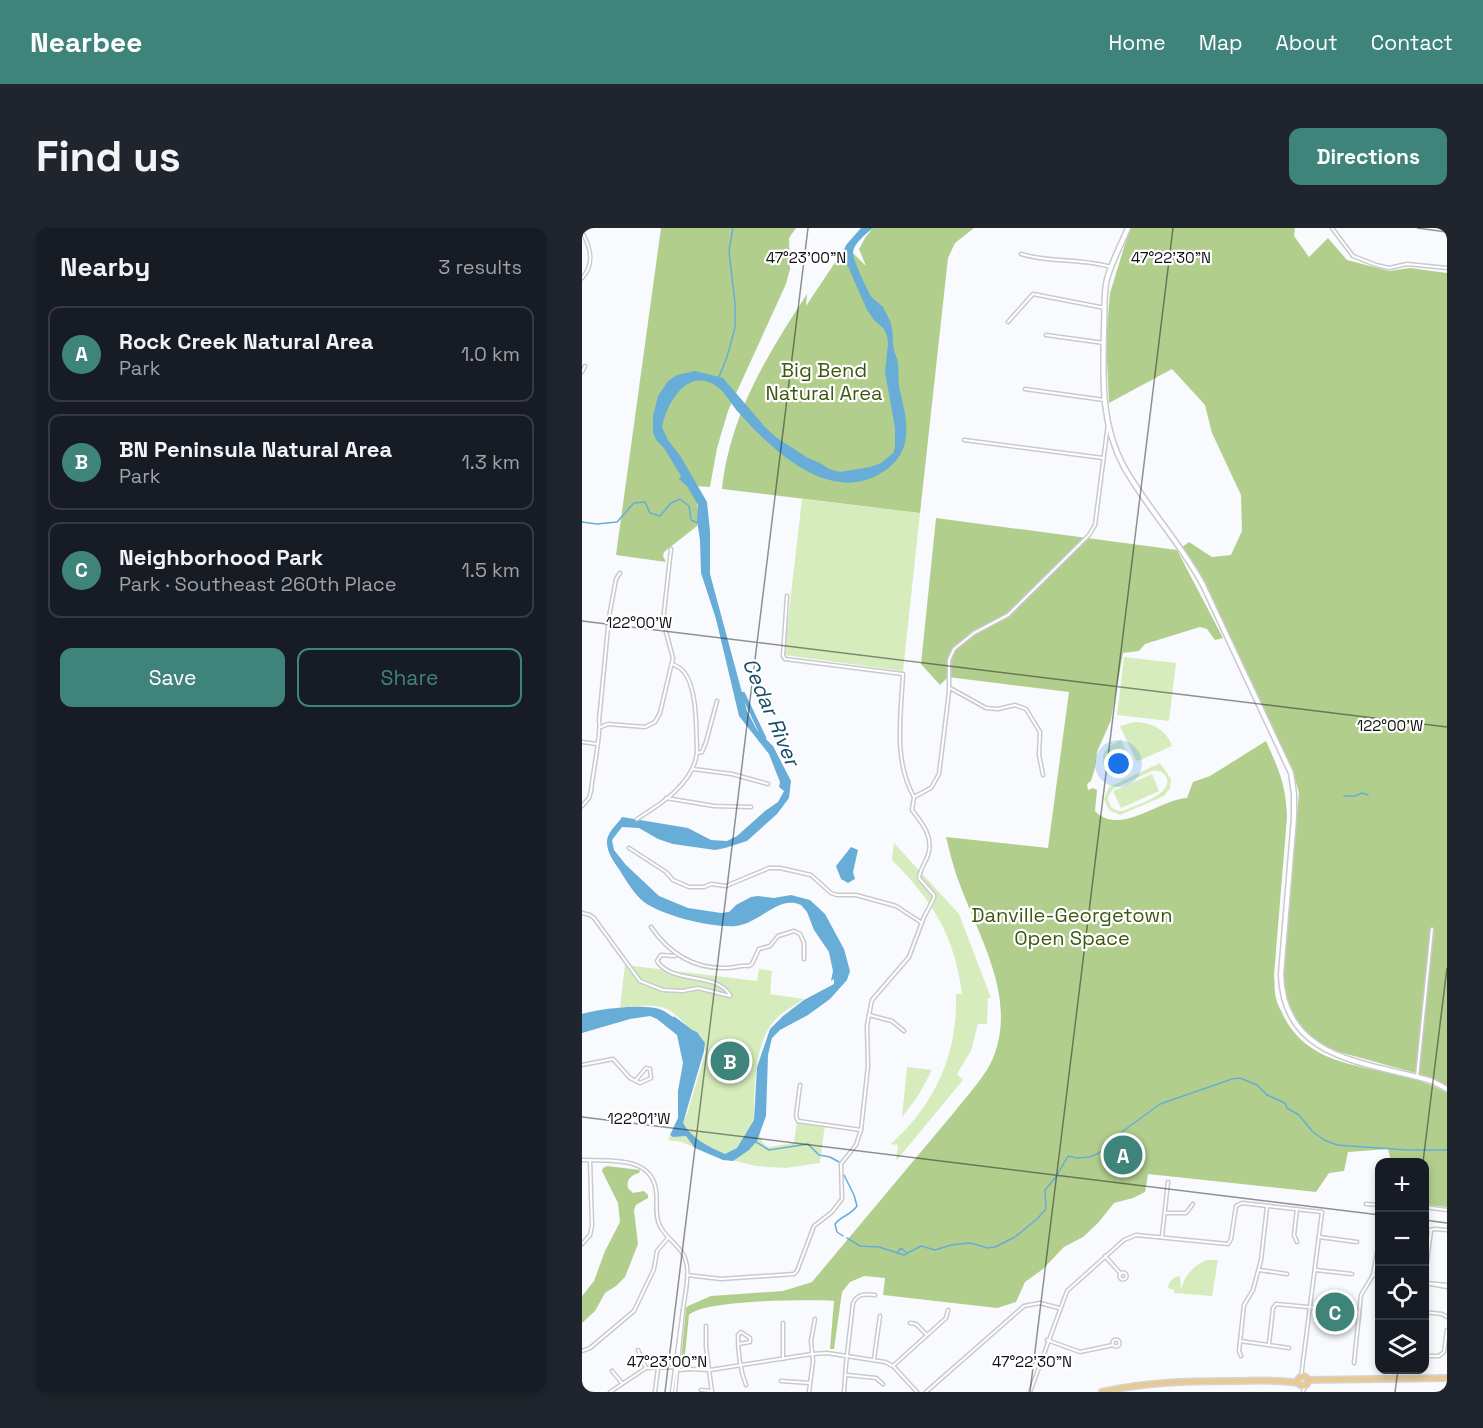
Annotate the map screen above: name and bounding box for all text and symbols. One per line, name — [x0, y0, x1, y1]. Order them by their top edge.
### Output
text: Nearbee — [30, 24, 142, 60]
text: Home — [1108, 29, 1166, 56]
text: Map — [1199, 29, 1243, 56]
text: About — [1276, 29, 1338, 56]
text: Contact — [1371, 29, 1453, 56]
button: Directions — [1289, 128, 1447, 185]
text: Find us — [36, 130, 181, 183]
text: 47°23'00"N — [766, 248, 846, 267]
text: 47°22'30"N — [1131, 248, 1211, 267]
text: Nearby — [60, 250, 150, 284]
text: 3 results — [438, 254, 522, 280]
text: Rock Creek Natural Area — [119, 327, 373, 355]
text: A — [75, 341, 88, 367]
text: 1.0 km — [461, 341, 520, 367]
text: Park — [119, 355, 161, 381]
park label: Big Bend Natural Area — [765, 357, 883, 406]
text: BN Peninsula Natural Area — [119, 435, 392, 463]
text: B — [75, 449, 88, 475]
text: 1.3 km — [461, 449, 520, 475]
text: Park — [119, 463, 161, 489]
text: Neighborhood Park — [119, 543, 323, 571]
text: C — [75, 557, 88, 583]
text: 1.5 km — [462, 557, 520, 583]
text: Park · Southeast 260th Place — [119, 571, 397, 597]
text: 122°00'W — [606, 613, 672, 632]
button: Save — [60, 648, 285, 707]
button: Share — [297, 648, 522, 707]
water label: Cedar River — [737, 654, 807, 772]
text: 122°00'W — [1357, 716, 1423, 735]
your location — [1104, 749, 1133, 778]
park label: Danville-Georgetown Open Space — [971, 902, 1173, 951]
pin: B — [710, 1038, 750, 1084]
text: 122°01'W — [608, 1109, 670, 1128]
pin: A — [1104, 1132, 1142, 1178]
map controls — [1375, 1158, 1429, 1374]
button: + — [1375, 1158, 1429, 1212]
button: − — [1375, 1212, 1429, 1266]
button: locate — [1375, 1266, 1429, 1320]
pin: C — [1316, 1290, 1354, 1334]
button: layers — [1375, 1320, 1429, 1374]
text: 47°23'00"N — [627, 1352, 707, 1371]
text: 47°22'30"N — [992, 1352, 1072, 1371]

